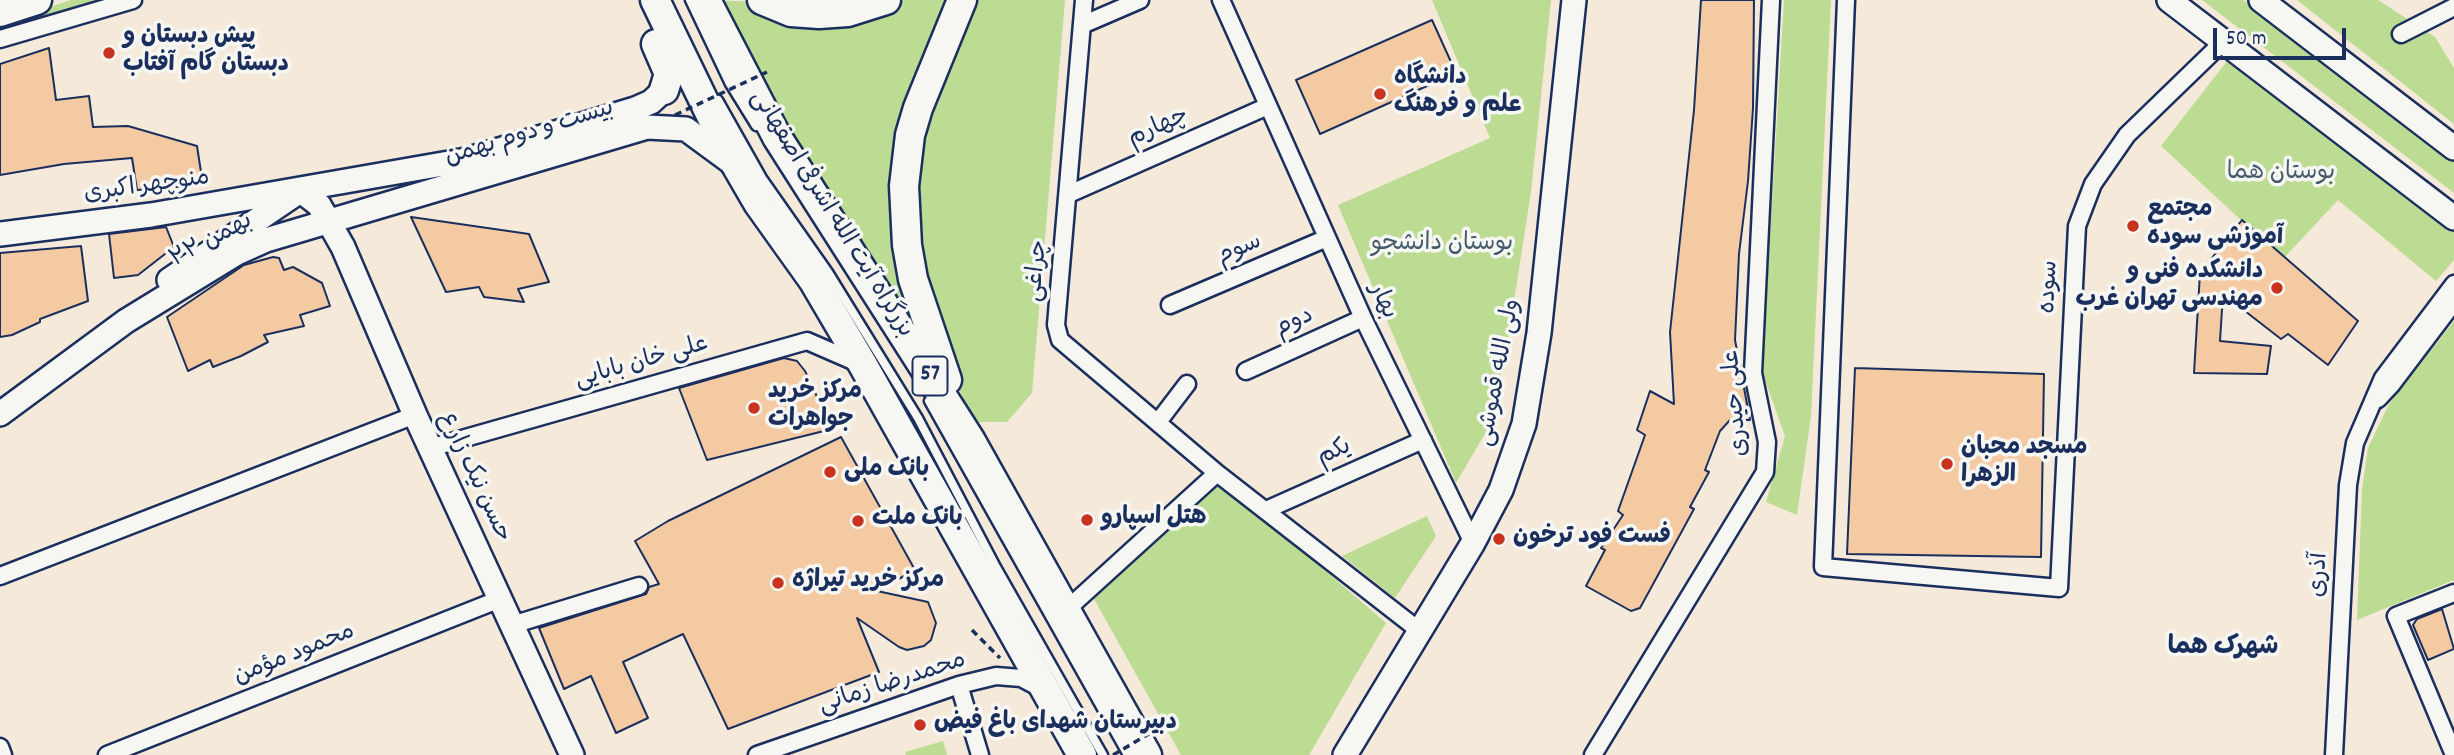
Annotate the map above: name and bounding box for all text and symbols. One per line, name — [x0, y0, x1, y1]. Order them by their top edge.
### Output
scale bar — [2216, 14, 2349, 58]
place label: پیش دبستان و دبستان گام آفتاب — [123, 25, 289, 81]
text: 50 m — [2226, 25, 2266, 55]
marker: پیش دبستان و دبستان گام آفتاب — [101, 45, 117, 61]
place label: دانشگاه علم و فرهنگ — [1394, 66, 1521, 122]
street label: بزرگراه آیت الله اشرفی اصفهانی — [742, 86, 918, 344]
marker: دانشگاه علم و فرهنگ — [1372, 86, 1388, 102]
street label: بیست و دوم بهمن — [442, 96, 618, 174]
street label: چهارم — [1124, 103, 1194, 155]
park label: بوستان هما — [2227, 161, 2335, 189]
street label: منوچهر اکبری — [82, 165, 212, 211]
place label: مجتمع آموزشی سوده — [2147, 198, 2283, 254]
street label: ۲۲ بهمن — [166, 208, 258, 276]
marker: مجتمع آموزشی سوده — [2125, 218, 2141, 234]
street label: سوم — [1213, 229, 1267, 273]
park label: بوستان دانشجو — [1371, 232, 1513, 260]
street label: چراغی — [1021, 239, 1057, 303]
street label: سوده — [2035, 260, 2067, 314]
place label: دانشکده فنی و مهندسی تهران غرب — [2075, 260, 2263, 316]
street label: بهار — [1360, 279, 1402, 325]
marker: دانشکده فنی و مهندسی تهران غرب — [2269, 280, 2285, 296]
street label: ولی الله قموشی — [1473, 297, 1529, 449]
street label: دوم — [1271, 303, 1319, 345]
street label: علی خان بابایی — [572, 331, 712, 397]
street label: علی حیدری — [1719, 349, 1757, 457]
road number: 57 — [912, 356, 948, 396]
place label: مرکز خرید جواهرات — [768, 380, 862, 436]
marker: مرکز خرید جواهرات — [746, 400, 762, 416]
street label: حسن نیک زارع — [430, 408, 516, 548]
street label: یکم — [1314, 434, 1356, 474]
place label: مسجد محبان الزهرا — [1961, 436, 2087, 492]
marker: مسجد محبان الزهرا — [1939, 456, 1955, 472]
place label: بانک ملی — [844, 458, 929, 486]
marker: بانک ملی — [822, 464, 838, 480]
place label: هتل اسپارو — [1101, 506, 1207, 534]
place label: بانک ملت — [872, 507, 963, 535]
marker: هتل اسپارو — [1079, 512, 1095, 528]
marker: بانک ملت — [850, 513, 866, 529]
place label: فست فود ترخون — [1513, 525, 1671, 553]
marker: فست فود ترخون — [1491, 531, 1507, 547]
street label: آذری — [2305, 552, 2337, 598]
place label: مرکز خرید تیراژه — [792, 569, 944, 597]
marker: مرکز خرید تیراژه — [770, 575, 786, 591]
street label: محمود مؤمن — [230, 619, 360, 693]
district label: شهرک هما — [2168, 633, 2278, 665]
street label: محمدرضا زمانی — [816, 648, 970, 722]
place label: دبیرستان شهدای باغ فیض — [934, 711, 1177, 739]
marker: دبیرستان شهدای باغ فیض — [912, 717, 928, 733]

